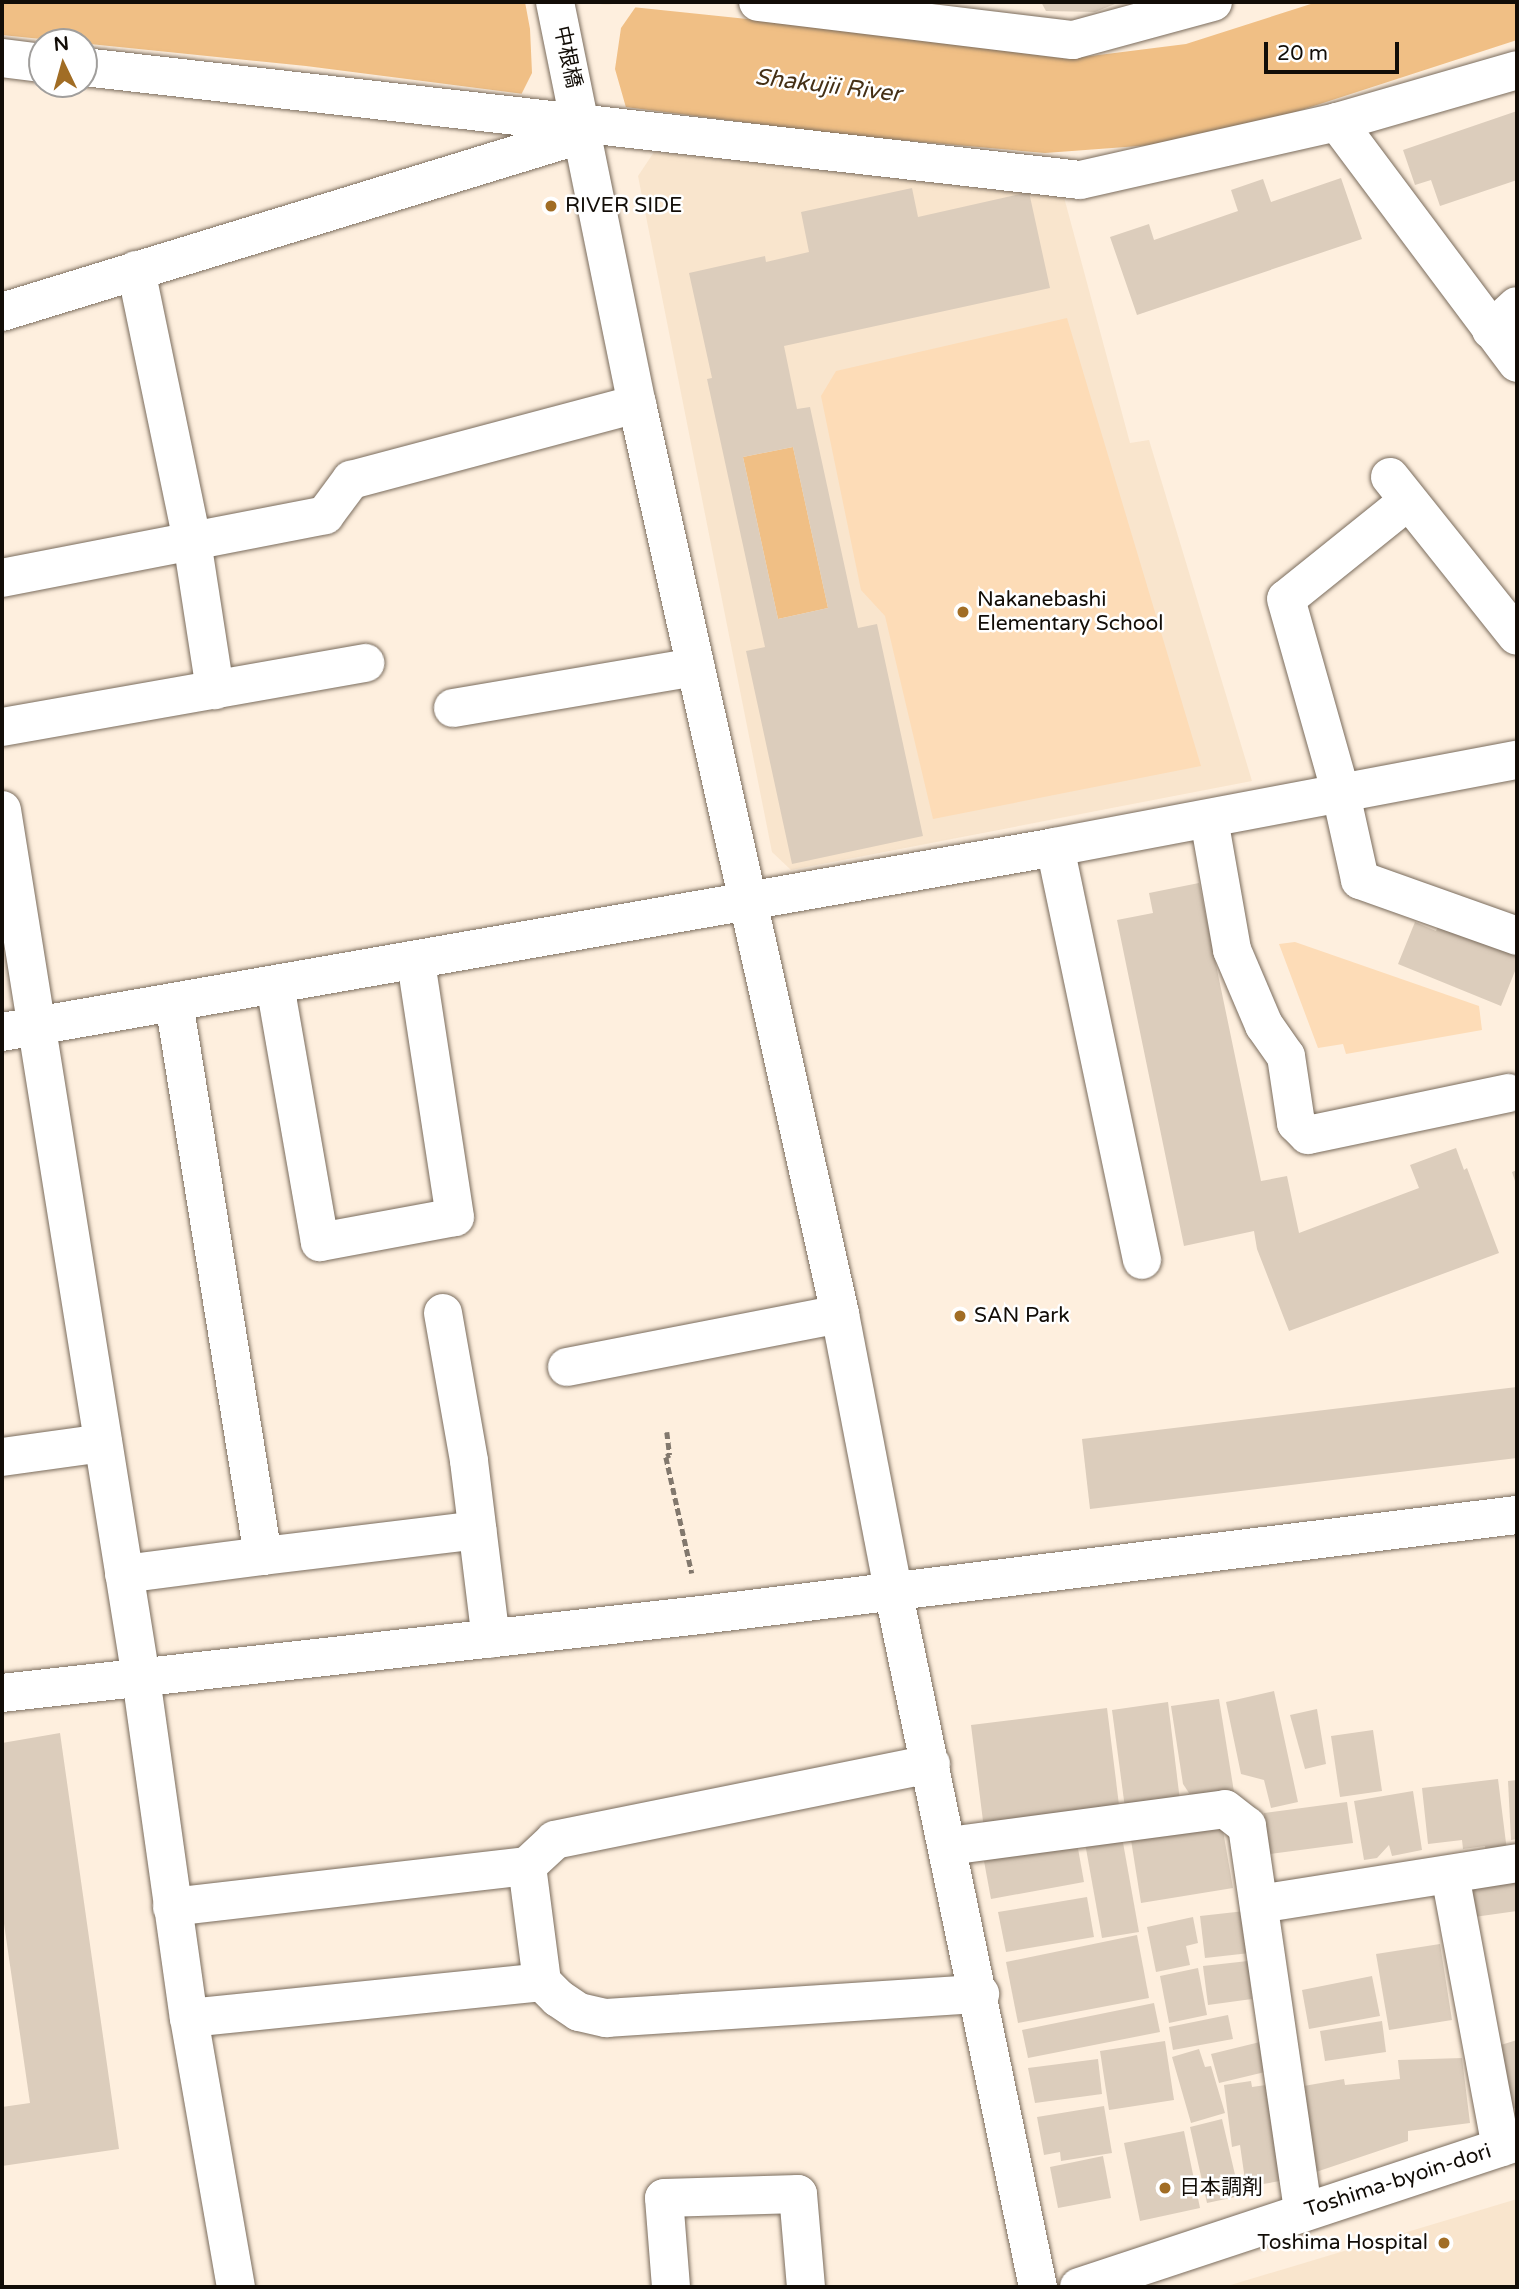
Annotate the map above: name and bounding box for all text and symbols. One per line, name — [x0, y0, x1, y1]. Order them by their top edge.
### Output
street label: 中根橋 — [548, 24, 586, 90]
north arrow — [28, 28, 98, 98]
scale bar — [1267, 28, 1402, 72]
text: N — [53, 32, 70, 56]
text: 20 m — [1277, 41, 1328, 66]
water label: Shakujii River — [754, 63, 902, 109]
place label: RIVER SIDE — [565, 193, 682, 219]
marker: RIVER SIDE — [543, 198, 559, 214]
place label: Nakanebashi Elementary School — [977, 587, 1164, 637]
marker: Nakanebashi Elementary School — [955, 604, 971, 620]
place label: SAN Park — [974, 1303, 1070, 1329]
marker: SAN Park — [952, 1308, 968, 1324]
street label: Toshima-byoin-dori — [1301, 2139, 1495, 2223]
place label: 日本調剤 — [1179, 2175, 1263, 2201]
marker: 日本調剤 — [1157, 2180, 1173, 2196]
place label: Toshima Hospital — [1257, 2230, 1428, 2256]
marker: Toshima Hospital — [1434, 2233, 1454, 2253]

